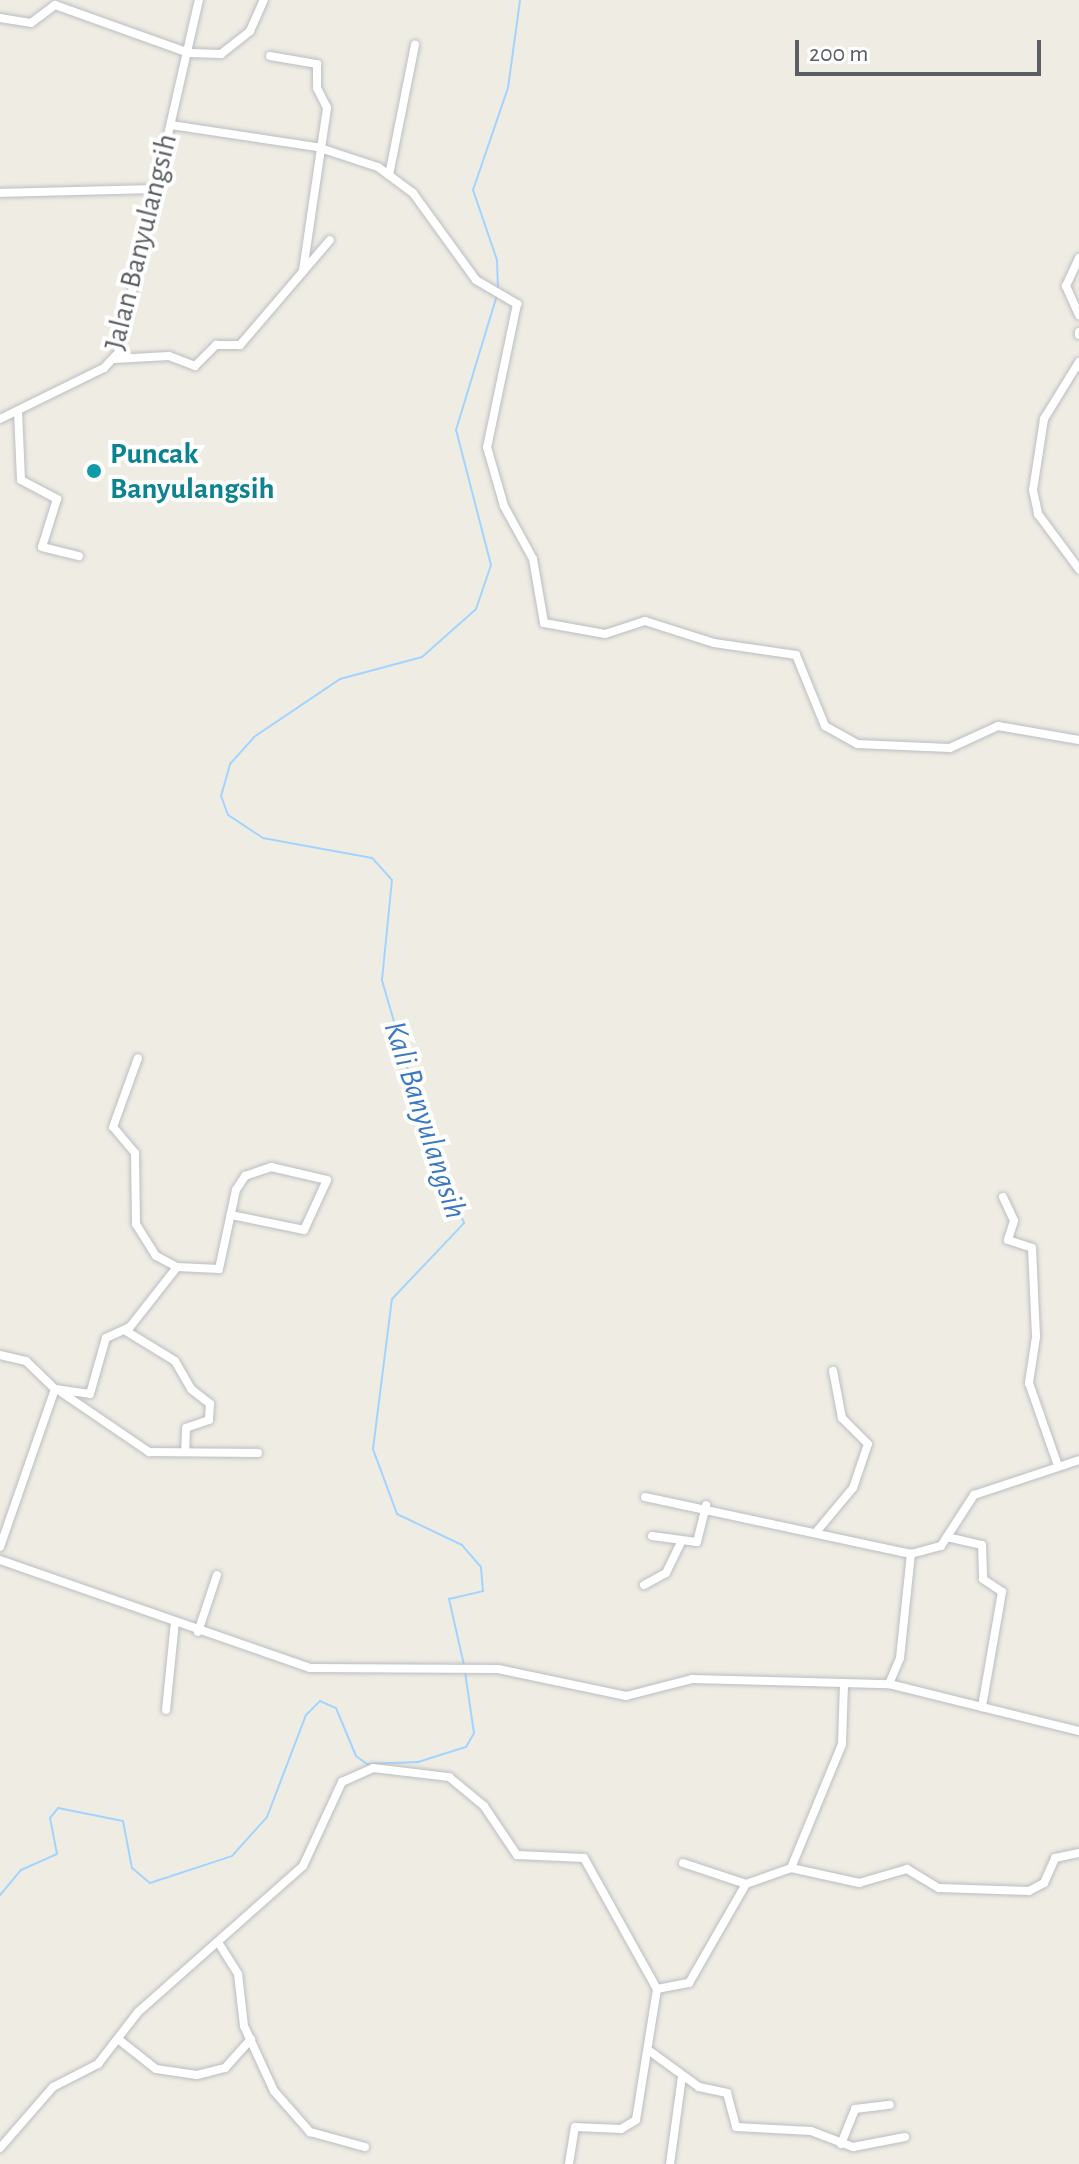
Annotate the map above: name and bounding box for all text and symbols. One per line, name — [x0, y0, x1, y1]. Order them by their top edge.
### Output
scale bar — [799, 24, 1045, 74]
text: 200 m — [809, 42, 868, 66]
street label: Jalan Banyulangsih — [97, 130, 185, 354]
place label: Puncak Banyulangsih — [110, 436, 274, 506]
marker: Puncak Banyulangsih — [85, 462, 103, 480]
water label: Kali Banyulangsih — [375, 1016, 475, 1224]

